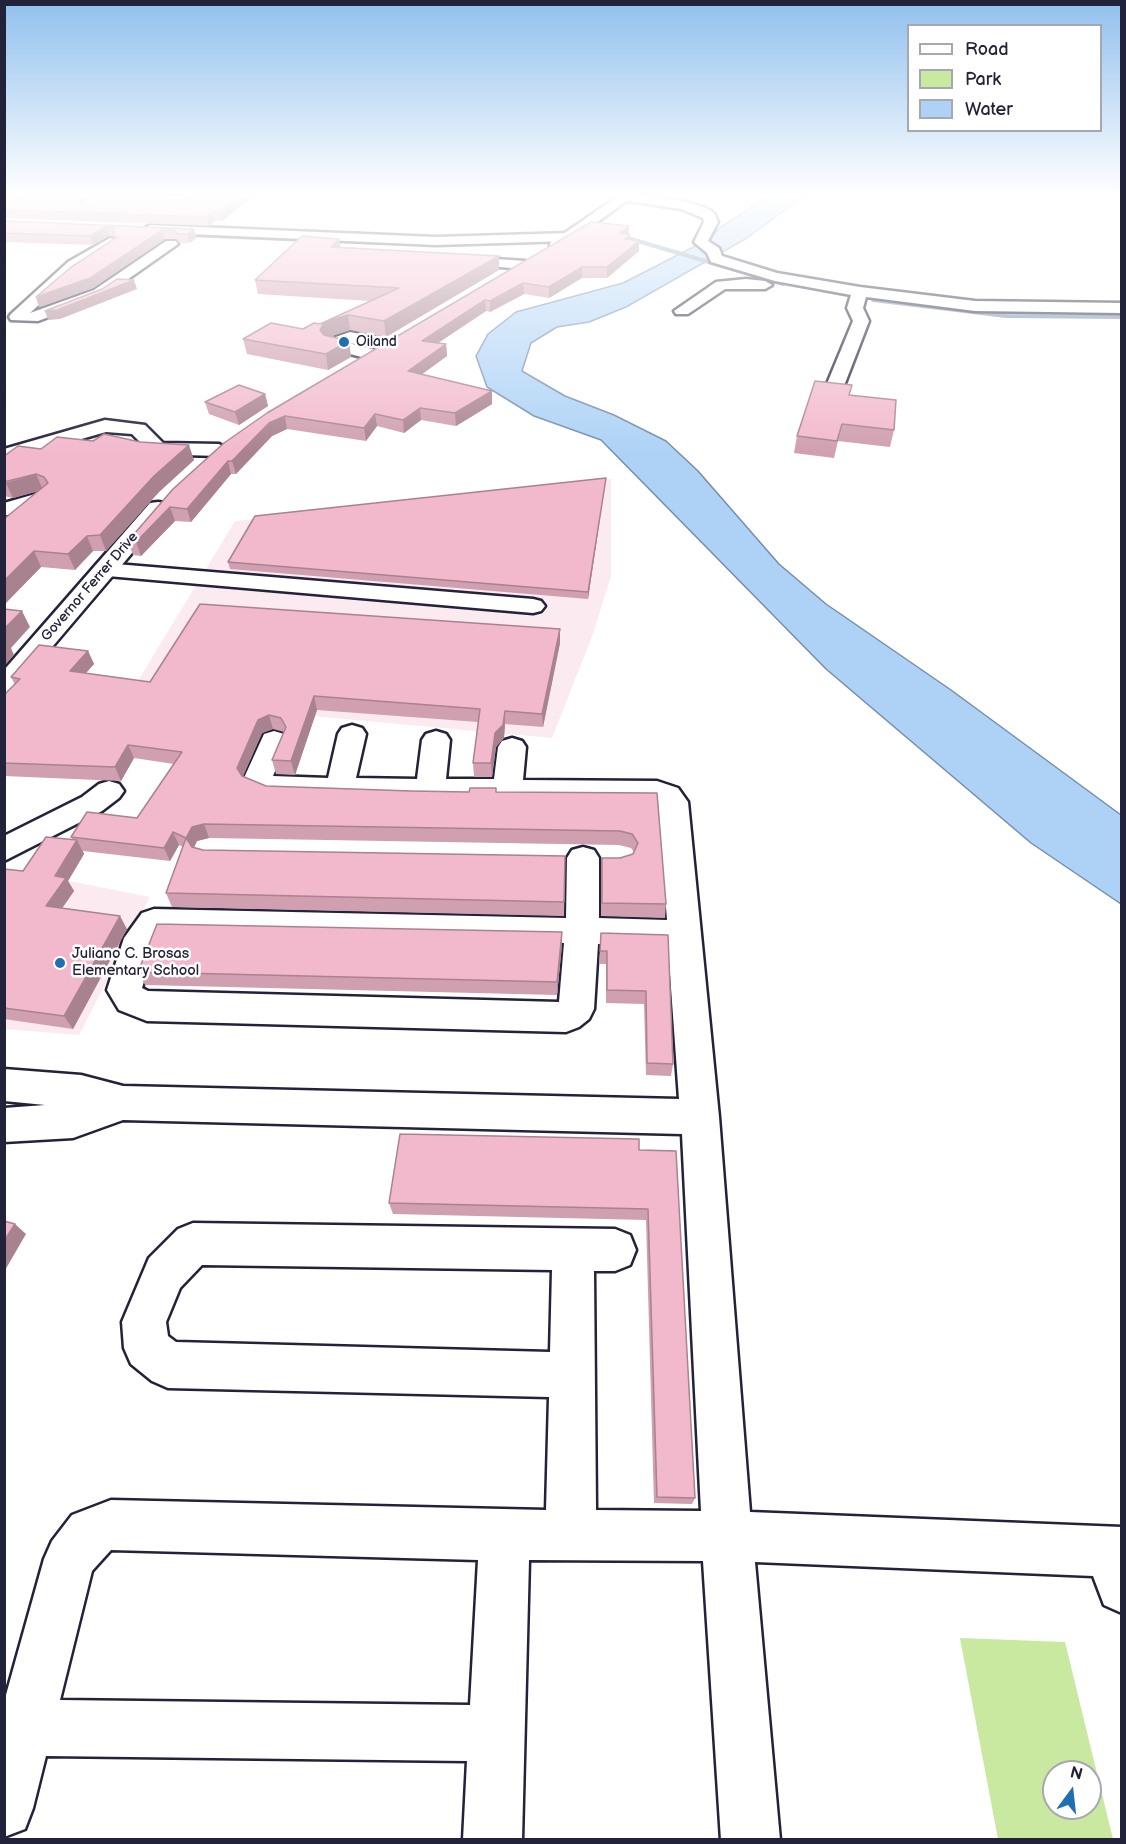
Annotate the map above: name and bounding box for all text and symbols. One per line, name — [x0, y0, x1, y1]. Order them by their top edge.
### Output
legend — [907, 24, 1102, 132]
text: Road — [965, 39, 1009, 60]
text: Park — [965, 69, 1001, 90]
text: Water — [965, 99, 1013, 120]
place label: Oiland — [356, 334, 397, 350]
marker: Oiland — [337, 335, 351, 349]
street label: Governor Ferrer Drive — [38, 529, 142, 645]
place label: Juliano C. Brosas Elementary School — [72, 945, 199, 980]
marker: Juliano C. Brosas Elementary School — [53, 956, 67, 970]
north arrow — [1042, 1760, 1102, 1820]
text: N — [1068, 1763, 1085, 1785]

